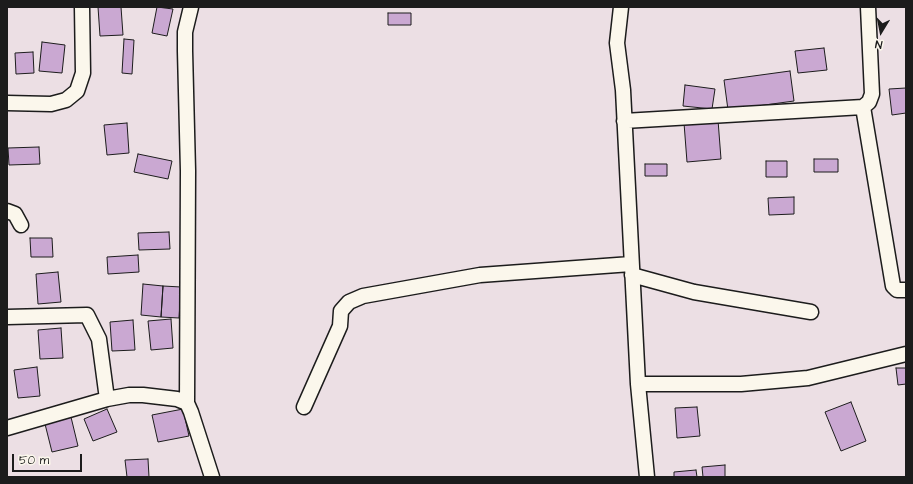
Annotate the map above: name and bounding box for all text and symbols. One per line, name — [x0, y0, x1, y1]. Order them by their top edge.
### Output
north arrow — [861, 12, 901, 52]
text: N — [874, 36, 884, 52]
scale bar — [14, 446, 84, 472]
text: 50 m — [19, 452, 49, 469]

